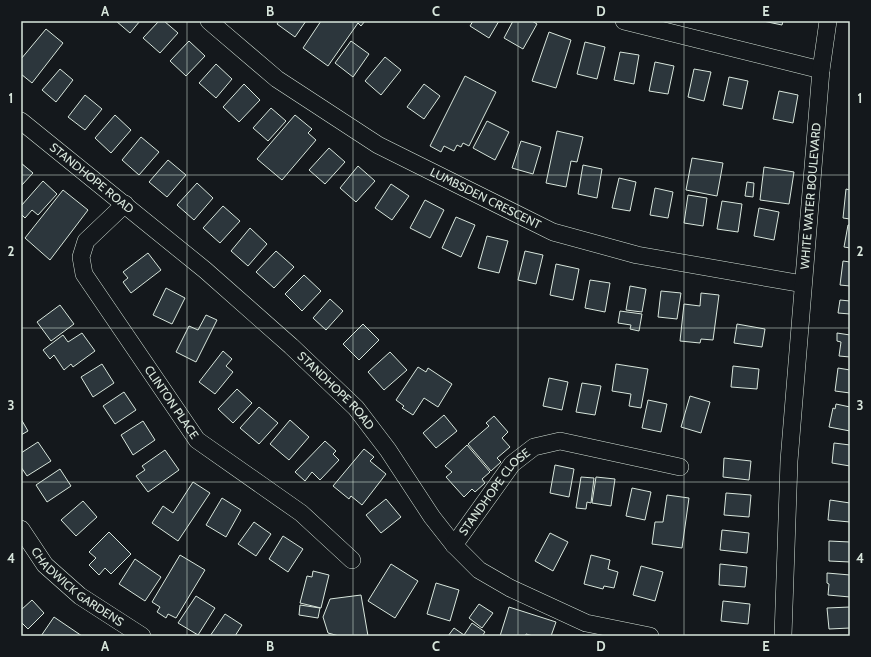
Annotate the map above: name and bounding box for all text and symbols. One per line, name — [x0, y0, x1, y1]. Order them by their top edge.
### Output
text: A — [101, 3, 110, 19]
text: B — [266, 3, 274, 19]
text: C — [432, 3, 440, 19]
text: D — [596, 3, 606, 19]
text: E — [762, 3, 770, 19]
text: 1 — [9, 90, 13, 106]
text: 1 — [858, 90, 862, 106]
street label: WHITE WATER BOULEVARD — [797, 122, 824, 270]
street label: STANDHOPE ROAD — [47, 139, 137, 217]
street label: LUMBSDEN CRESCENT — [428, 164, 544, 232]
text: 2 — [8, 243, 15, 259]
text: 2 — [857, 243, 864, 259]
street label: STANDHOPE ROAD — [295, 348, 378, 433]
street label: CLINTON PLACE — [141, 362, 202, 442]
text: 3 — [7, 397, 15, 413]
text: 3 — [856, 397, 864, 413]
street label: STANDHOPE CLOSE — [455, 445, 533, 538]
street label: CHADWICK GARDENS — [28, 544, 127, 629]
text: 4 — [7, 550, 15, 566]
text: 4 — [856, 550, 864, 566]
text: A — [101, 638, 110, 654]
text: B — [266, 638, 274, 654]
text: C — [432, 638, 440, 654]
text: D — [596, 638, 606, 654]
text: E — [762, 638, 770, 654]

